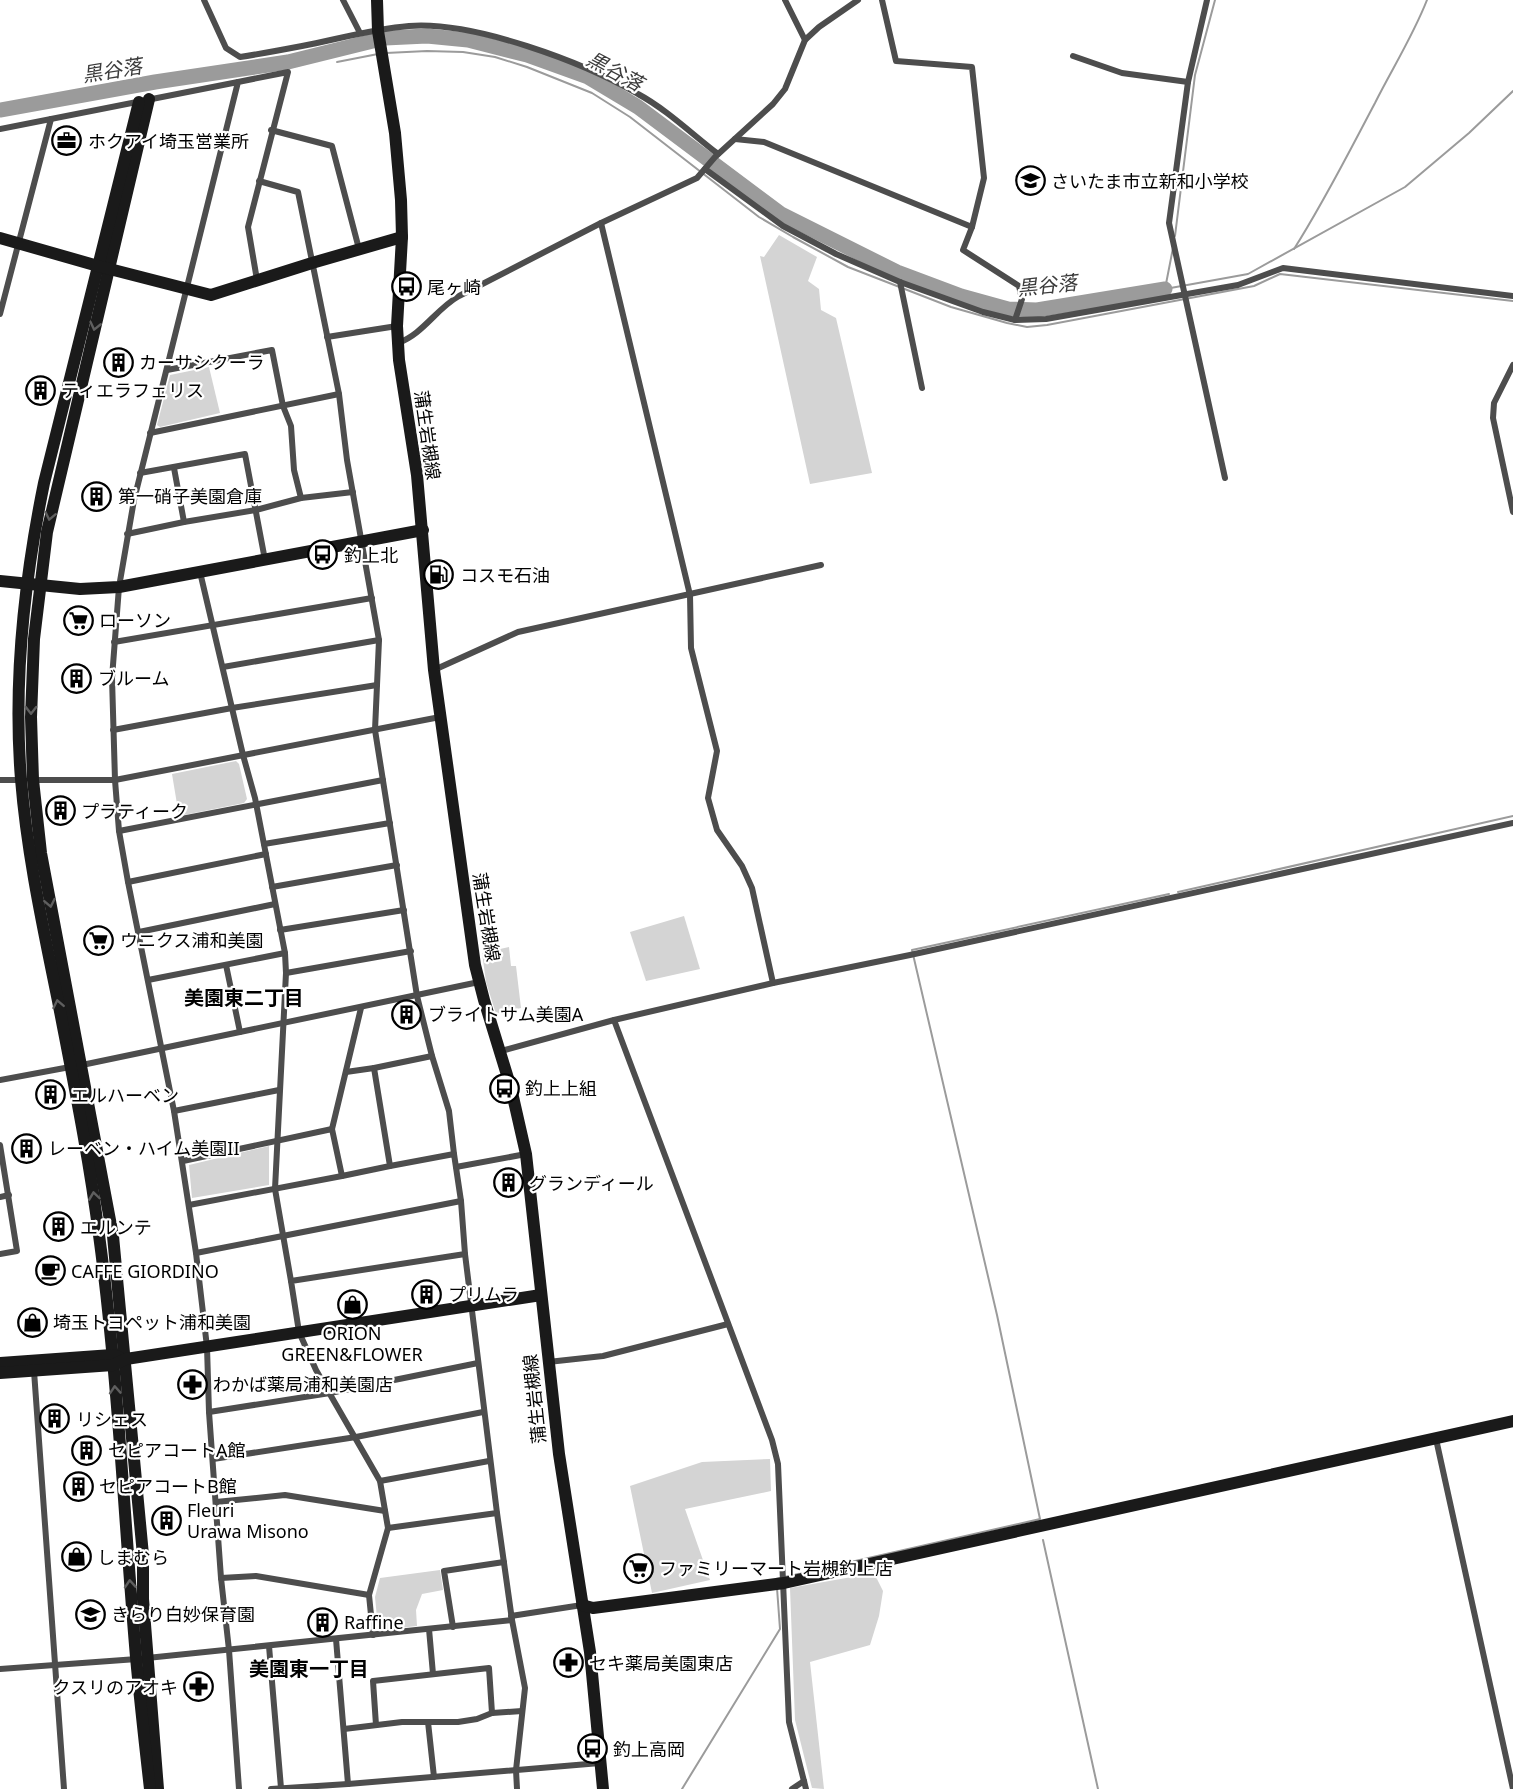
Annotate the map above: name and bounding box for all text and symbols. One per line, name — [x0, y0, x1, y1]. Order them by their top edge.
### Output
water label: 黒谷落 — [582, 45, 650, 98]
water label: 黒谷落 — [80, 52, 147, 88]
office icon: ホクアイ埼玉営業所 — [51, 125, 83, 157]
place label: ホクアイ埼玉営業所 — [88, 129, 249, 153]
school or university icon: さいたま市立新和小学校 — [1014, 165, 1046, 197]
place label: さいたま市立新和小学校 — [1051, 169, 1248, 193]
water label: 黒谷落 — [1016, 268, 1081, 302]
bus stop icon: 尾ヶ崎 — [390, 271, 422, 303]
place label: 尾ヶ崎 — [427, 275, 481, 299]
one-way arrow — [89, 321, 102, 331]
building icon: カーサシクーラ — [102, 346, 134, 378]
place label: カーサシクーラ — [139, 350, 265, 374]
building icon: ティエラフェリス — [24, 374, 56, 406]
place label: ティエラフェリス — [61, 378, 204, 402]
street label: 蒲生岩槻線 — [410, 389, 446, 481]
building icon: 第一硝子美園倉庫 — [81, 480, 113, 512]
place label: 第一硝子美園倉庫 — [118, 484, 262, 508]
one-way arrow — [45, 511, 58, 521]
bus stop icon: 釣上北 — [307, 539, 339, 571]
place label: 釣上北 — [344, 543, 398, 567]
fuel station icon: コスモ石油 — [423, 559, 455, 591]
place label: コスモ石油 — [460, 563, 550, 587]
supermarket icon: ローソン — [62, 604, 94, 636]
place label: ローソン — [99, 608, 171, 632]
building icon: ブルーム — [61, 662, 93, 694]
place label: ブルーム — [98, 666, 169, 690]
one-way arrow — [25, 705, 37, 714]
building icon: プラティーク — [44, 795, 76, 827]
place label: プラティーク — [81, 799, 188, 823]
street label: 蒲生岩槻線 — [468, 871, 506, 963]
one-way arrow — [43, 898, 56, 908]
supermarket icon: ウニクス浦和美園 — [83, 924, 115, 956]
place label: ウニクス浦和美園 — [120, 928, 263, 952]
district label: 美園東二丁目 — [184, 984, 304, 1011]
building icon: ブライトサム美園A — [391, 998, 423, 1030]
one-way arrow — [52, 1000, 65, 1010]
place label: ブライトサム美園A — [428, 1002, 584, 1026]
bus stop icon: 釣上上組 — [488, 1072, 520, 1104]
place label: 釣上上組 — [525, 1076, 597, 1100]
building icon: エルハーベン — [34, 1079, 66, 1111]
place label: エルハーベン — [71, 1083, 179, 1107]
building icon: レーベン・ハイム美園II — [11, 1132, 43, 1164]
place label: レーベン・ハイム美園II — [48, 1136, 239, 1160]
building icon: グランディール — [492, 1167, 524, 1199]
place label: グランディール — [529, 1171, 654, 1195]
one-way arrow — [88, 1192, 100, 1201]
building icon: エルンテ — [43, 1211, 75, 1243]
place label: エルンテ — [80, 1215, 152, 1239]
cafe icon: CAFFE GIORDINO — [34, 1255, 66, 1287]
place label: CAFFE GIORDINO — [71, 1259, 219, 1283]
building icon: プリムラ — [411, 1278, 443, 1310]
place label: プリムラ — [448, 1282, 519, 1306]
shop icon: ORION GREEN&FLOWER — [336, 1288, 368, 1320]
shop icon: 埼玉トヨペット浦和美園 — [16, 1306, 48, 1338]
place label: 埼玉トヨペット浦和美園 — [53, 1310, 251, 1334]
place label: ORION GREEN&FLOWER — [281, 1321, 423, 1366]
street label: 蒲生岩槻線 — [517, 1353, 551, 1445]
pharmacy icon: わかば薬局浦和美園店 — [176, 1368, 208, 1400]
place label: わかば薬局浦和美園店 — [213, 1372, 393, 1396]
one-way arrow — [109, 1385, 122, 1394]
building icon: リシェス — [39, 1403, 71, 1435]
place label: リシェス — [76, 1407, 148, 1431]
building icon: セピアコートA館 — [71, 1434, 103, 1466]
place label: セピアコートA館 — [108, 1438, 246, 1462]
building icon: セピアコートB館 — [62, 1470, 94, 1502]
place label: セピアコートB館 — [99, 1474, 237, 1498]
place label: Fleuri Urawa Misono — [187, 1498, 309, 1543]
building icon: Fleuri Urawa Misono — [150, 1504, 182, 1536]
shop icon: しまむら — [60, 1541, 92, 1573]
place label: しまむら — [97, 1545, 169, 1569]
supermarket icon: ファミリーマート岩槻釣上店 — [622, 1552, 654, 1584]
place label: ファミリーマート岩槻釣上店 — [659, 1556, 893, 1580]
one-way arrow — [124, 1580, 137, 1589]
school or university icon: きらり白妙保育園 — [74, 1598, 106, 1630]
place label: きらり白妙保育園 — [111, 1602, 255, 1626]
building icon: Raffine — [307, 1606, 339, 1638]
place label: Raffine — [344, 1610, 404, 1634]
pharmacy icon: セキ薬局美園東店 — [552, 1647, 584, 1679]
place label: セキ薬局美園東店 — [589, 1651, 733, 1675]
district label: 美園東一丁目 — [249, 1655, 369, 1682]
pharmacy icon: クスリのアオキ — [183, 1671, 215, 1703]
place label: クスリのアオキ — [53, 1675, 178, 1699]
bus stop icon: 釣上高岡 — [576, 1733, 608, 1765]
place label: 釣上高岡 — [613, 1737, 685, 1761]

